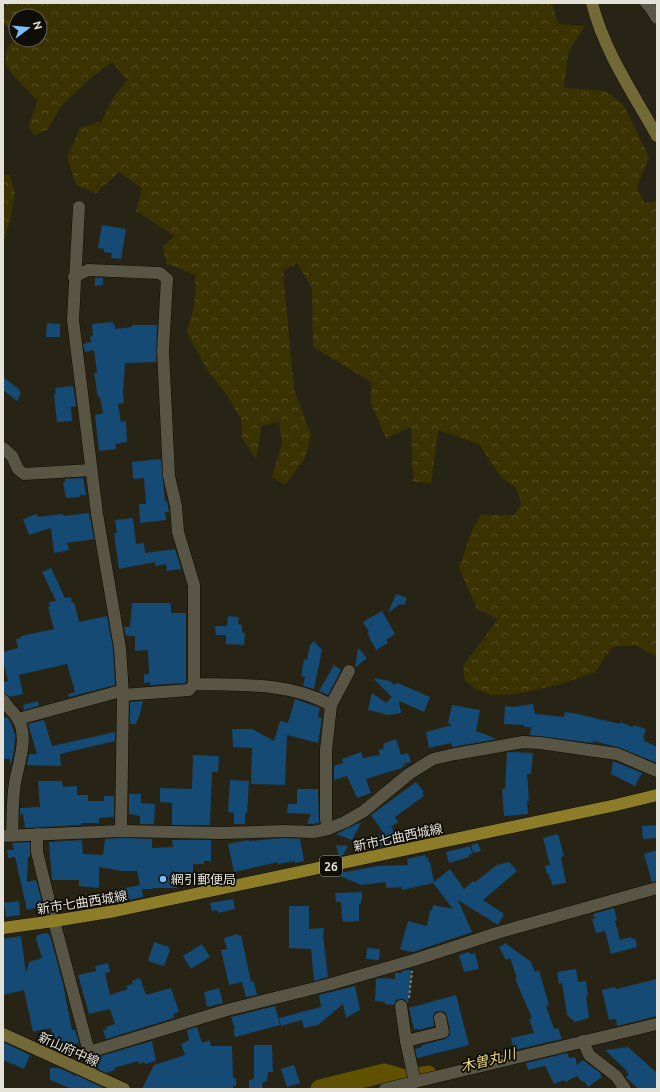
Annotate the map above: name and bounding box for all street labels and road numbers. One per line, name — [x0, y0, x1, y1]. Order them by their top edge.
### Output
street label: 新市七曲西城線 — [352, 821, 444, 853]
road number: 26 — [320, 856, 342, 876]
street label: 新市七曲西城線 — [36, 888, 128, 916]
street label: 新山府中線 — [36, 1029, 102, 1069]

